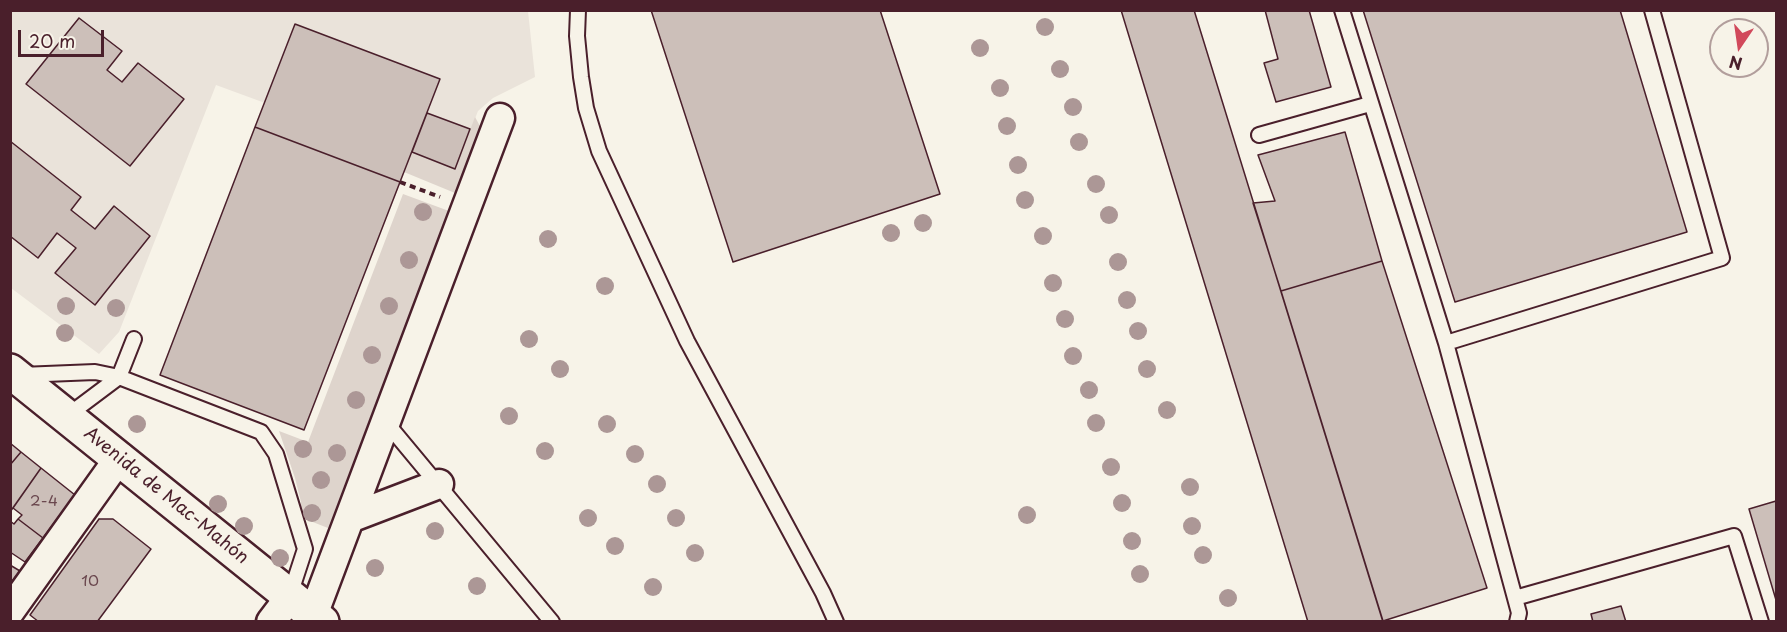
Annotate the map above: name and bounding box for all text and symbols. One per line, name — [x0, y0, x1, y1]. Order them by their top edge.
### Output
scale bar — [21, 18, 106, 56]
north arrow — [1709, 18, 1769, 78]
text: 20 m — [29, 27, 75, 54]
text: N — [1727, 50, 1744, 77]
street label: Avenida de Mac-Mahón — [79, 423, 253, 569]
house number: 2-4 — [30, 493, 58, 511]
house number: 10 — [81, 573, 99, 591]

